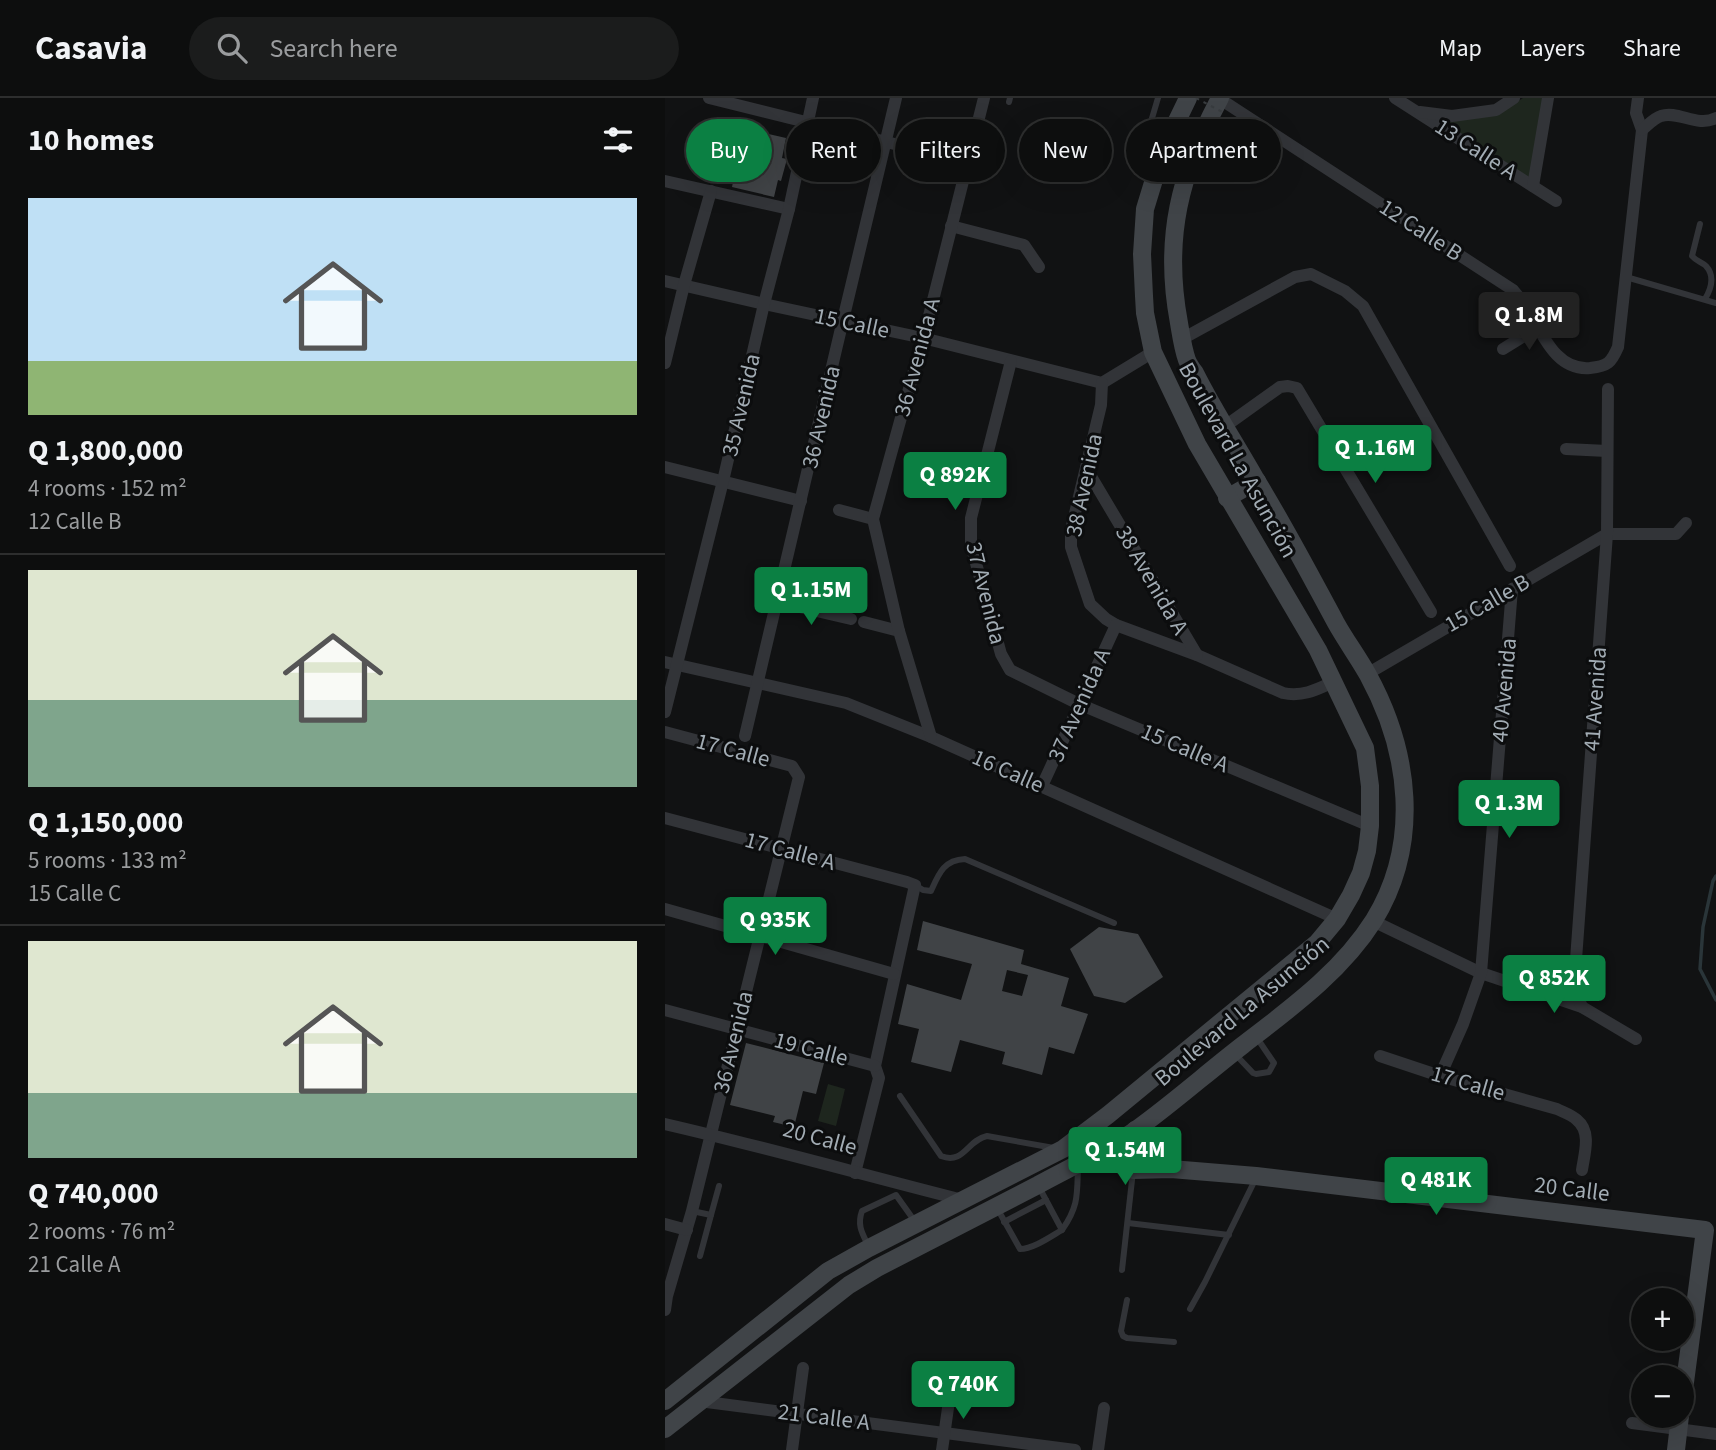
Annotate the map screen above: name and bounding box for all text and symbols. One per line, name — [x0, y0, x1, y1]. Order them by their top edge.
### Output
search box — [189, 17, 679, 80]
text: Casavia — [35, 25, 147, 72]
icon: search — [213, 29, 251, 67]
text: Search here — [269, 30, 398, 67]
text: Map — [1439, 31, 1482, 66]
text: Layers — [1520, 31, 1585, 66]
text: Share — [1623, 31, 1681, 66]
street label: 13 Calle A — [1428, 110, 1524, 188]
text: 10 homes — [28, 119, 154, 162]
chip: Buy — [686, 119, 772, 182]
chip: Rent — [786, 119, 881, 182]
chip: Filters — [895, 119, 1005, 182]
chip: New — [1019, 119, 1112, 182]
chip: Apartment — [1126, 119, 1281, 182]
icon: filters — [599, 121, 637, 159]
street label: 12 Calle B — [1373, 191, 1469, 269]
icon: home — [270, 243, 396, 369]
pin: Q 1.8M — [1472, 292, 1586, 352]
street label: 36 Avenida A — [885, 294, 949, 420]
text: Q 1.8M — [1494, 298, 1564, 331]
street label: 15 Calle — [812, 299, 892, 347]
street label: 35 Avenida — [713, 350, 769, 460]
street label: Boulevard La Asunción — [1170, 356, 1306, 564]
street label: 36 Avenida — [793, 362, 849, 472]
pin: Q 1.16M — [1310, 426, 1440, 485]
text: Q 1,800,000 — [28, 429, 183, 472]
street label: 38 Avenida — [1057, 430, 1111, 540]
text: Q 1.16M — [1334, 431, 1416, 464]
pin: Q 892K — [898, 452, 1012, 512]
text: Q 892K — [920, 458, 990, 491]
text: 4 rooms · 152 m² — [28, 472, 187, 505]
text: 12 Calle B — [28, 505, 121, 538]
street label: 38 Avenida A — [1107, 519, 1197, 641]
street label: 37 Avenida — [957, 538, 1015, 648]
street label: 15 Calle B — [1438, 565, 1536, 641]
pin: Q 1.15M — [746, 568, 876, 627]
text: Q 1.15M — [770, 573, 852, 606]
icon: home — [270, 615, 396, 741]
street label: 40 Avenida — [1483, 637, 1525, 743]
street label: 37 Avenida A — [1039, 642, 1119, 767]
street label: 41 Avenida — [1575, 646, 1615, 752]
street label: 15 Calle A — [1136, 715, 1234, 781]
street label: 17 Calle — [692, 724, 774, 776]
street label: 16 Calle — [967, 741, 1049, 801]
pin: Q 1.3M — [1452, 780, 1566, 840]
text: Q 1.3M — [1474, 786, 1544, 819]
text: Q 1,150,000 — [28, 801, 183, 844]
street label: 17 Calle A — [741, 823, 839, 879]
text: 5 rooms · 133 m² — [28, 844, 187, 877]
text: 15 Calle C — [28, 877, 121, 910]
pin: Q 935K — [718, 898, 832, 957]
text: Q 935K — [740, 903, 810, 936]
street label: Boulevard La Asunción — [1147, 928, 1337, 1094]
pin: Q 852K — [1497, 956, 1611, 1015]
text: Q 852K — [1519, 961, 1589, 994]
icon: home — [270, 986, 396, 1112]
street label: 36 Avenida — [704, 987, 762, 1097]
street label: 19 Calle — [770, 1023, 852, 1075]
street label: 17 Calle — [1427, 1057, 1509, 1109]
street label: 20 Calle — [779, 1112, 861, 1164]
pin: Q 1.54M — [1060, 1128, 1190, 1187]
text: Q 1.54M — [1084, 1133, 1166, 1166]
pin: Q 481K — [1379, 1158, 1493, 1217]
text: Q 481K — [1401, 1163, 1471, 1196]
street label: 20 Calle — [1533, 1168, 1611, 1210]
text: Q 740,000 — [28, 1172, 159, 1215]
text: 2 rooms · 76 m² — [28, 1215, 175, 1248]
text: 21 Calle A — [28, 1248, 120, 1281]
map controls — [1631, 1288, 1694, 1428]
button: + — [1631, 1288, 1694, 1351]
pin: Q 740K — [906, 1362, 1020, 1421]
button: − — [1631, 1365, 1694, 1428]
text: Q 740K — [928, 1367, 998, 1400]
street label: 21 Calle A — [776, 1395, 872, 1439]

